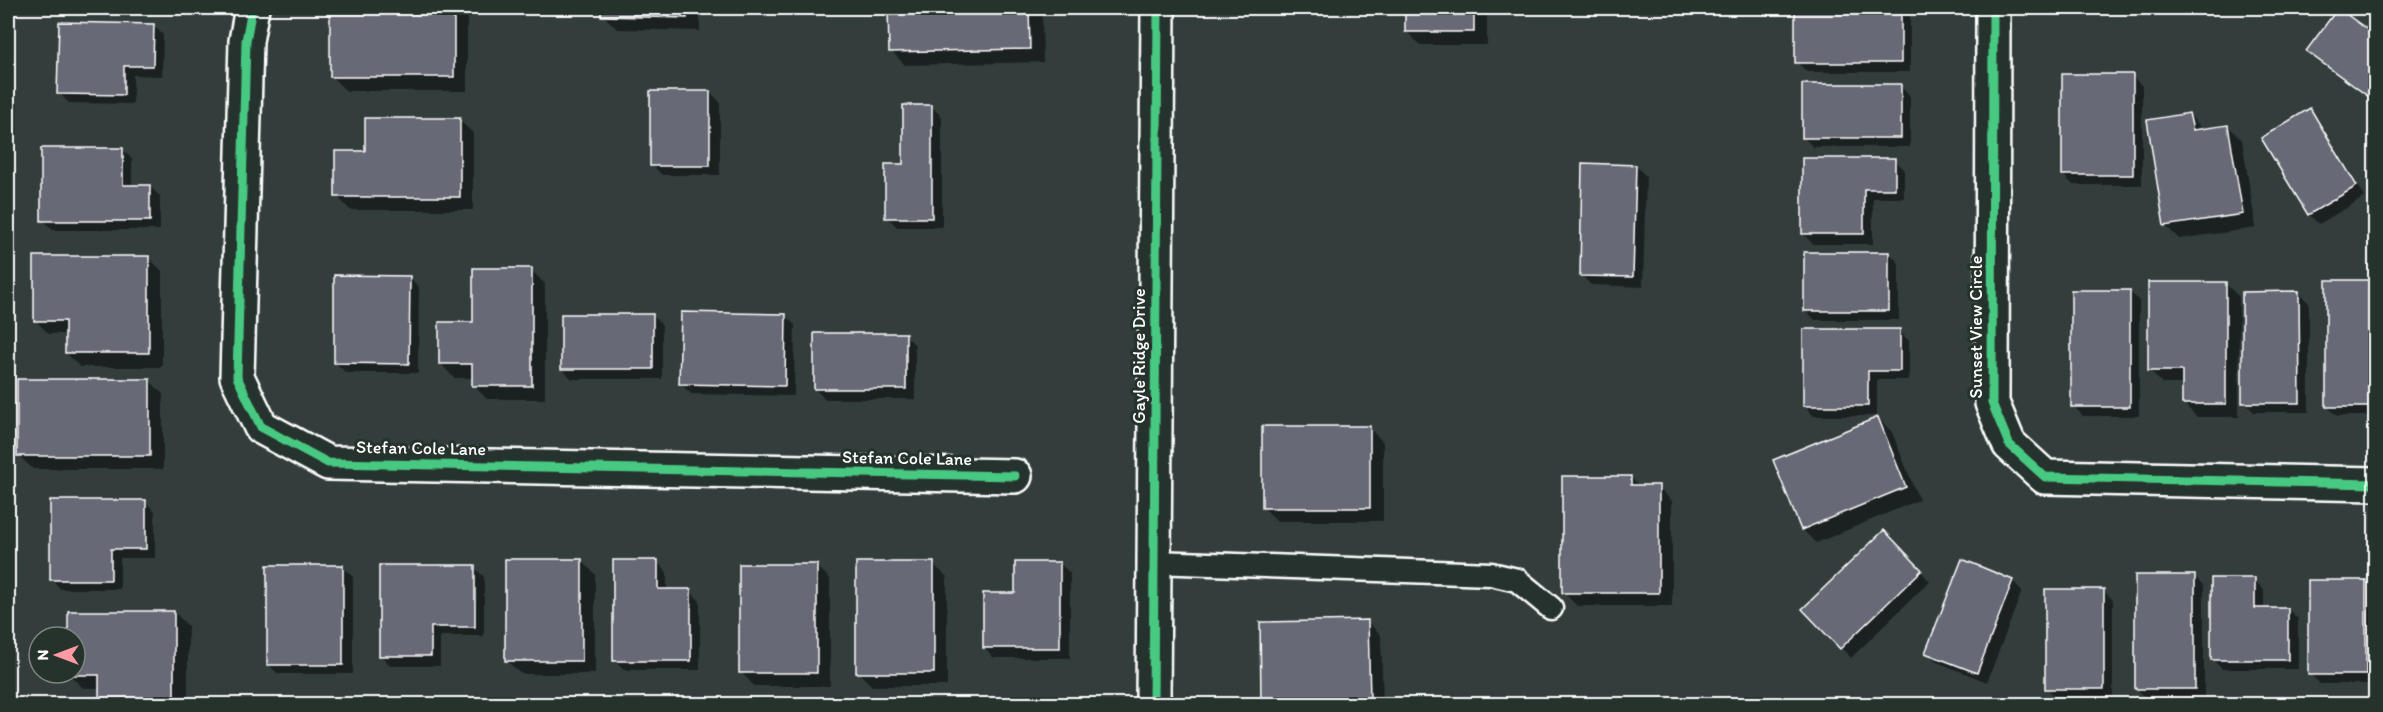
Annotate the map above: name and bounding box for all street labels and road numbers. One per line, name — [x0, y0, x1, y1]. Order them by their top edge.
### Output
street label: Sunset View Circle — [1965, 256, 1987, 398]
street label: Gayle Ridge Drive — [1128, 288, 1150, 424]
street label: Stefan Cole Lane — [356, 436, 486, 460]
street label: Stefan Cole Lane — [842, 446, 972, 470]

